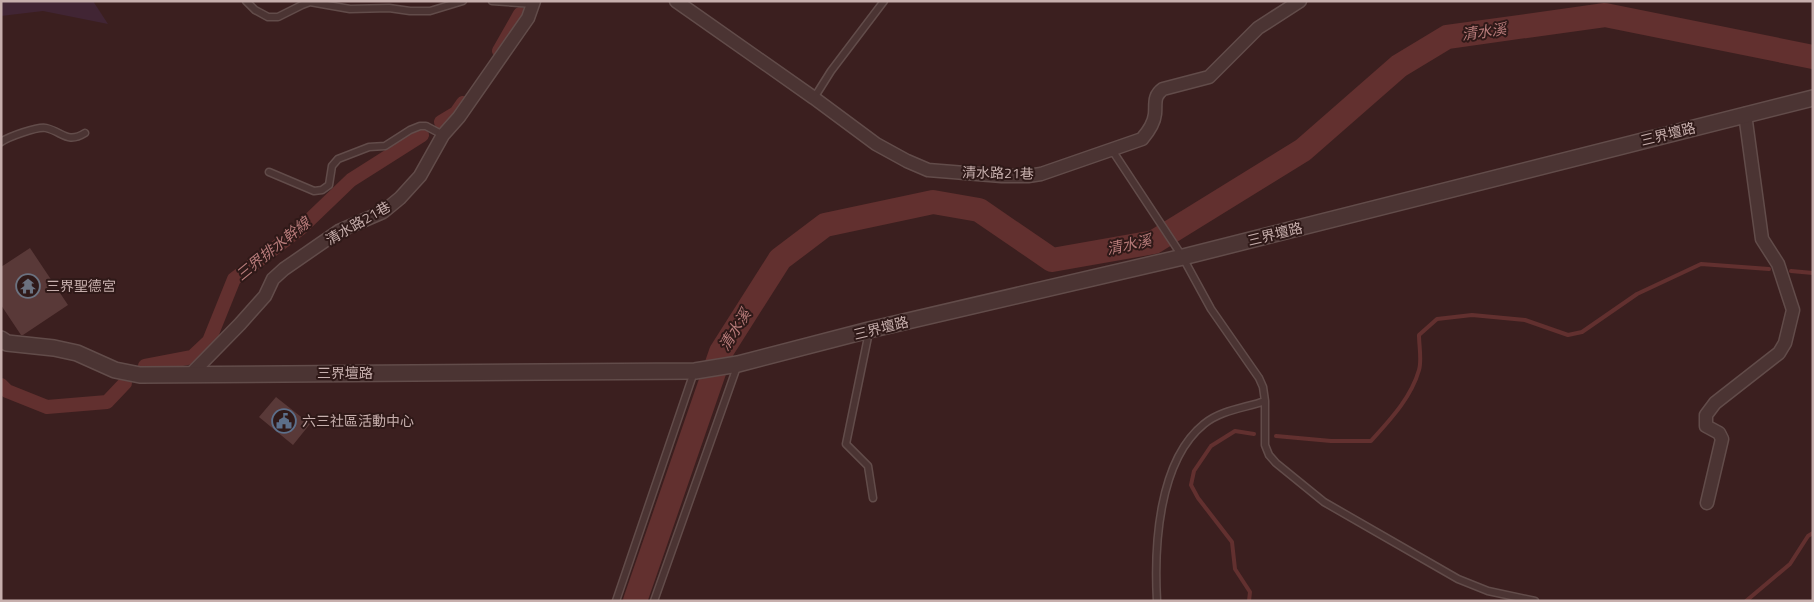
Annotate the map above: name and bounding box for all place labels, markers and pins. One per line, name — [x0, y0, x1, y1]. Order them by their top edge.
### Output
temple icon: 三界聖德宮 — [15, 273, 41, 299]
place label: 三界聖德宮 — [46, 275, 116, 296]
public building icon: 六三社區活動中心 — [271, 408, 297, 434]
place label: 六三社區活動中心 — [302, 410, 414, 431]

